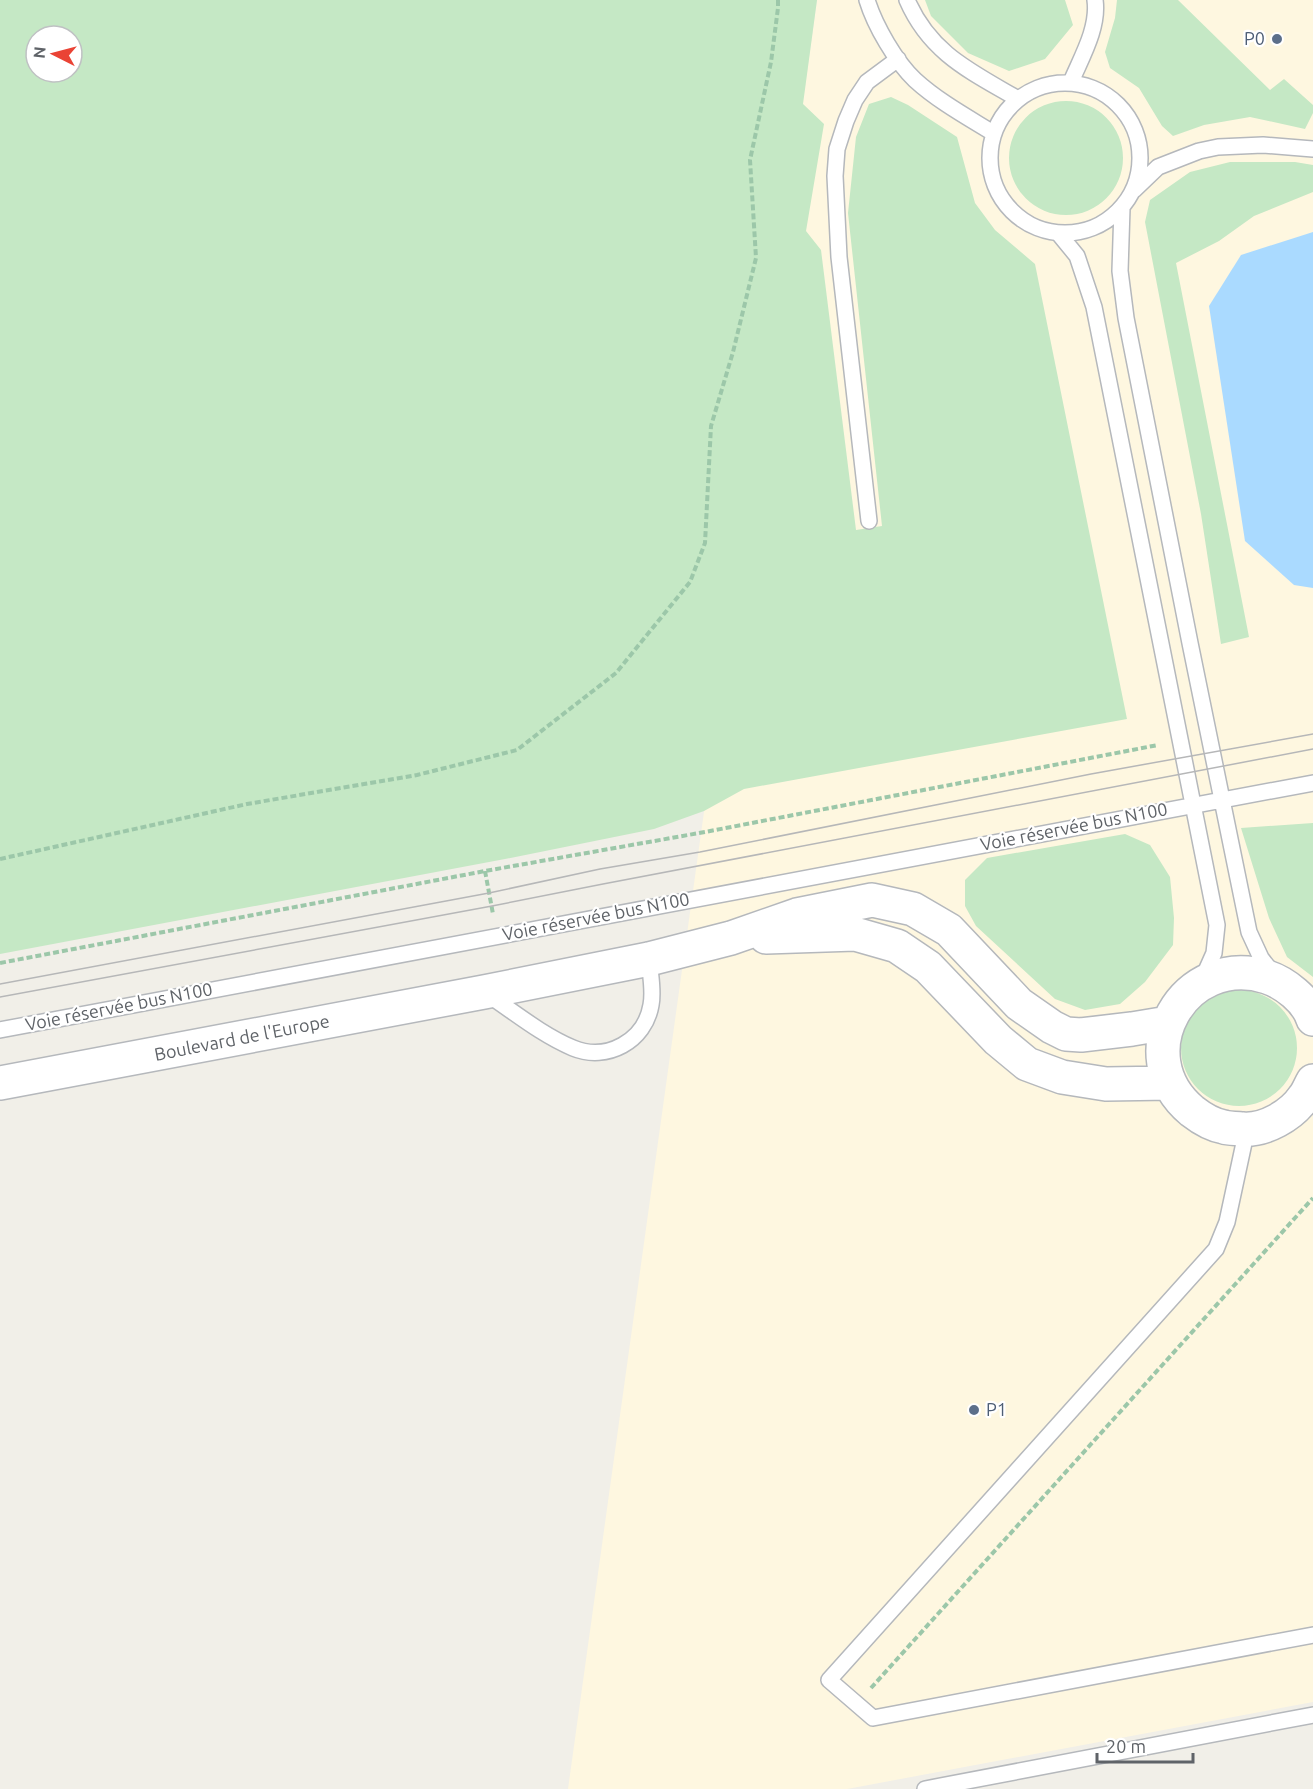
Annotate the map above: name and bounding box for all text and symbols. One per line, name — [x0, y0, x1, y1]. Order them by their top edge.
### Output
north arrow — [24, 24, 84, 84]
place label: P0 — [1244, 28, 1265, 48]
marker: P0 — [1270, 32, 1284, 46]
text: N — [30, 46, 49, 59]
street label: Voie réservée bus N100 — [979, 798, 1169, 854]
street label: Voie réservée bus N100 — [501, 888, 691, 944]
street label: Voie réservée bus N100 — [24, 978, 214, 1034]
street label: Boulevard de l'Europe — [153, 1010, 331, 1064]
place label: P1 — [986, 1399, 1007, 1419]
marker: P1 — [967, 1403, 981, 1417]
scale bar — [1097, 1726, 1193, 1764]
text: 20 m — [1106, 1736, 1146, 1756]

